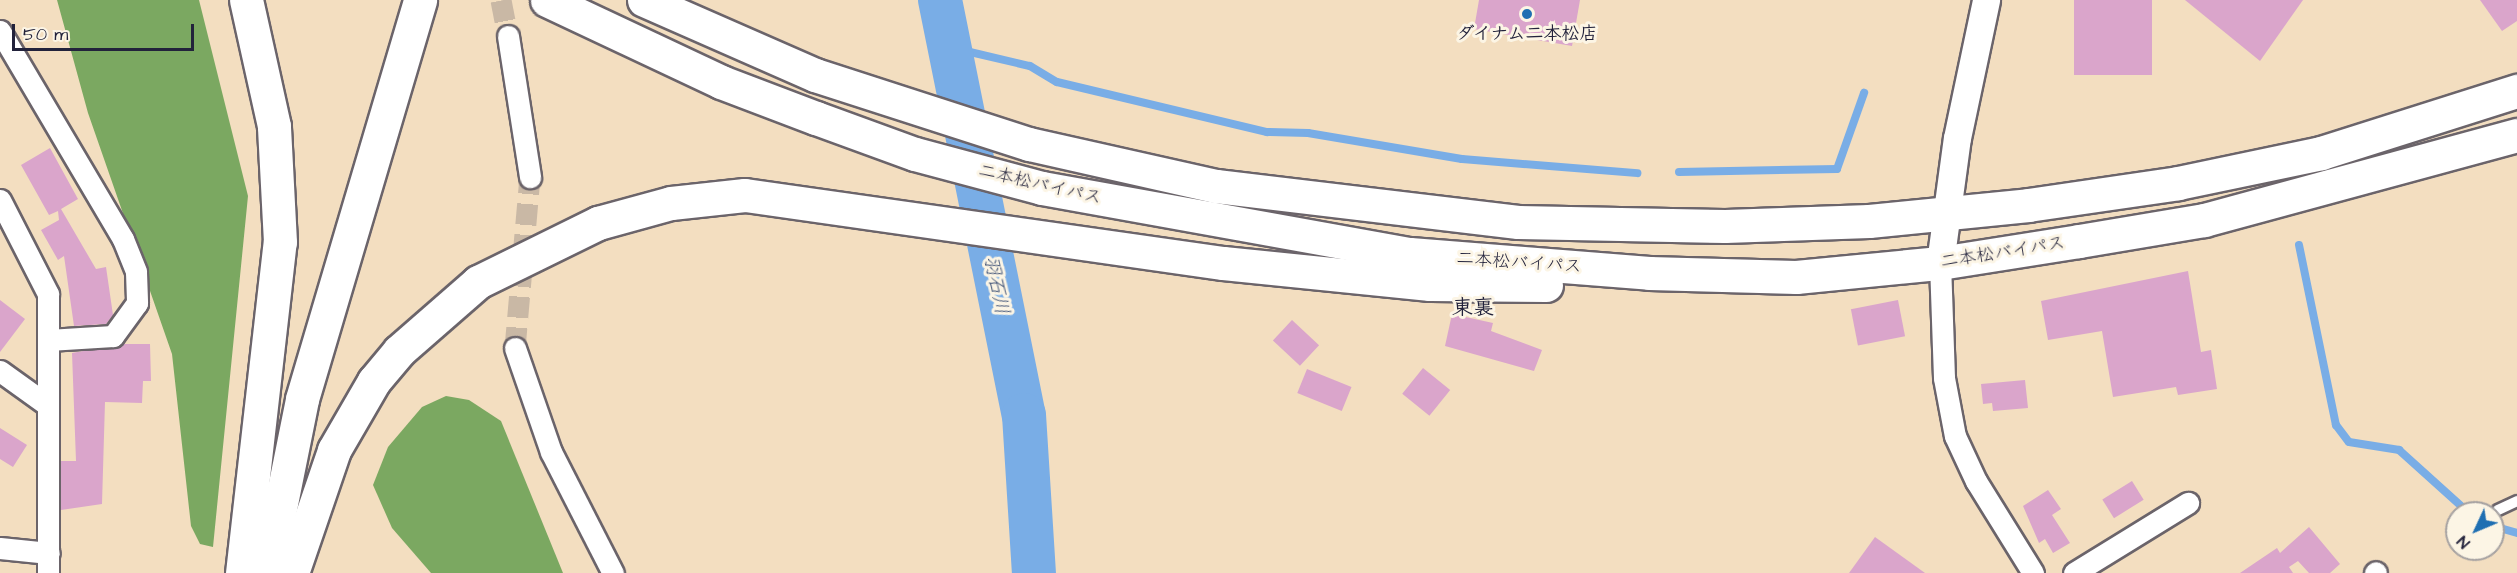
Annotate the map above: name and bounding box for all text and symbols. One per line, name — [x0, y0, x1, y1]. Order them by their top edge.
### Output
marker: ダイナム二本松店 — [1520, 7, 1534, 21]
scale bar — [15, 12, 196, 50]
text: 50 m — [23, 22, 68, 47]
place label: ダイナム二本松店 — [1455, 23, 1599, 45]
street label: 二本松バイパス — [976, 160, 1104, 210]
street label: 二本松バイパス — [1939, 232, 2067, 274]
street label: 二本松バイパス — [1455, 248, 1583, 278]
water label: 羽石川 — [978, 253, 1014, 317]
district label: 東裏 — [1452, 295, 1494, 321]
north arrow — [2445, 501, 2505, 561]
text: N — [2452, 531, 2475, 553]

